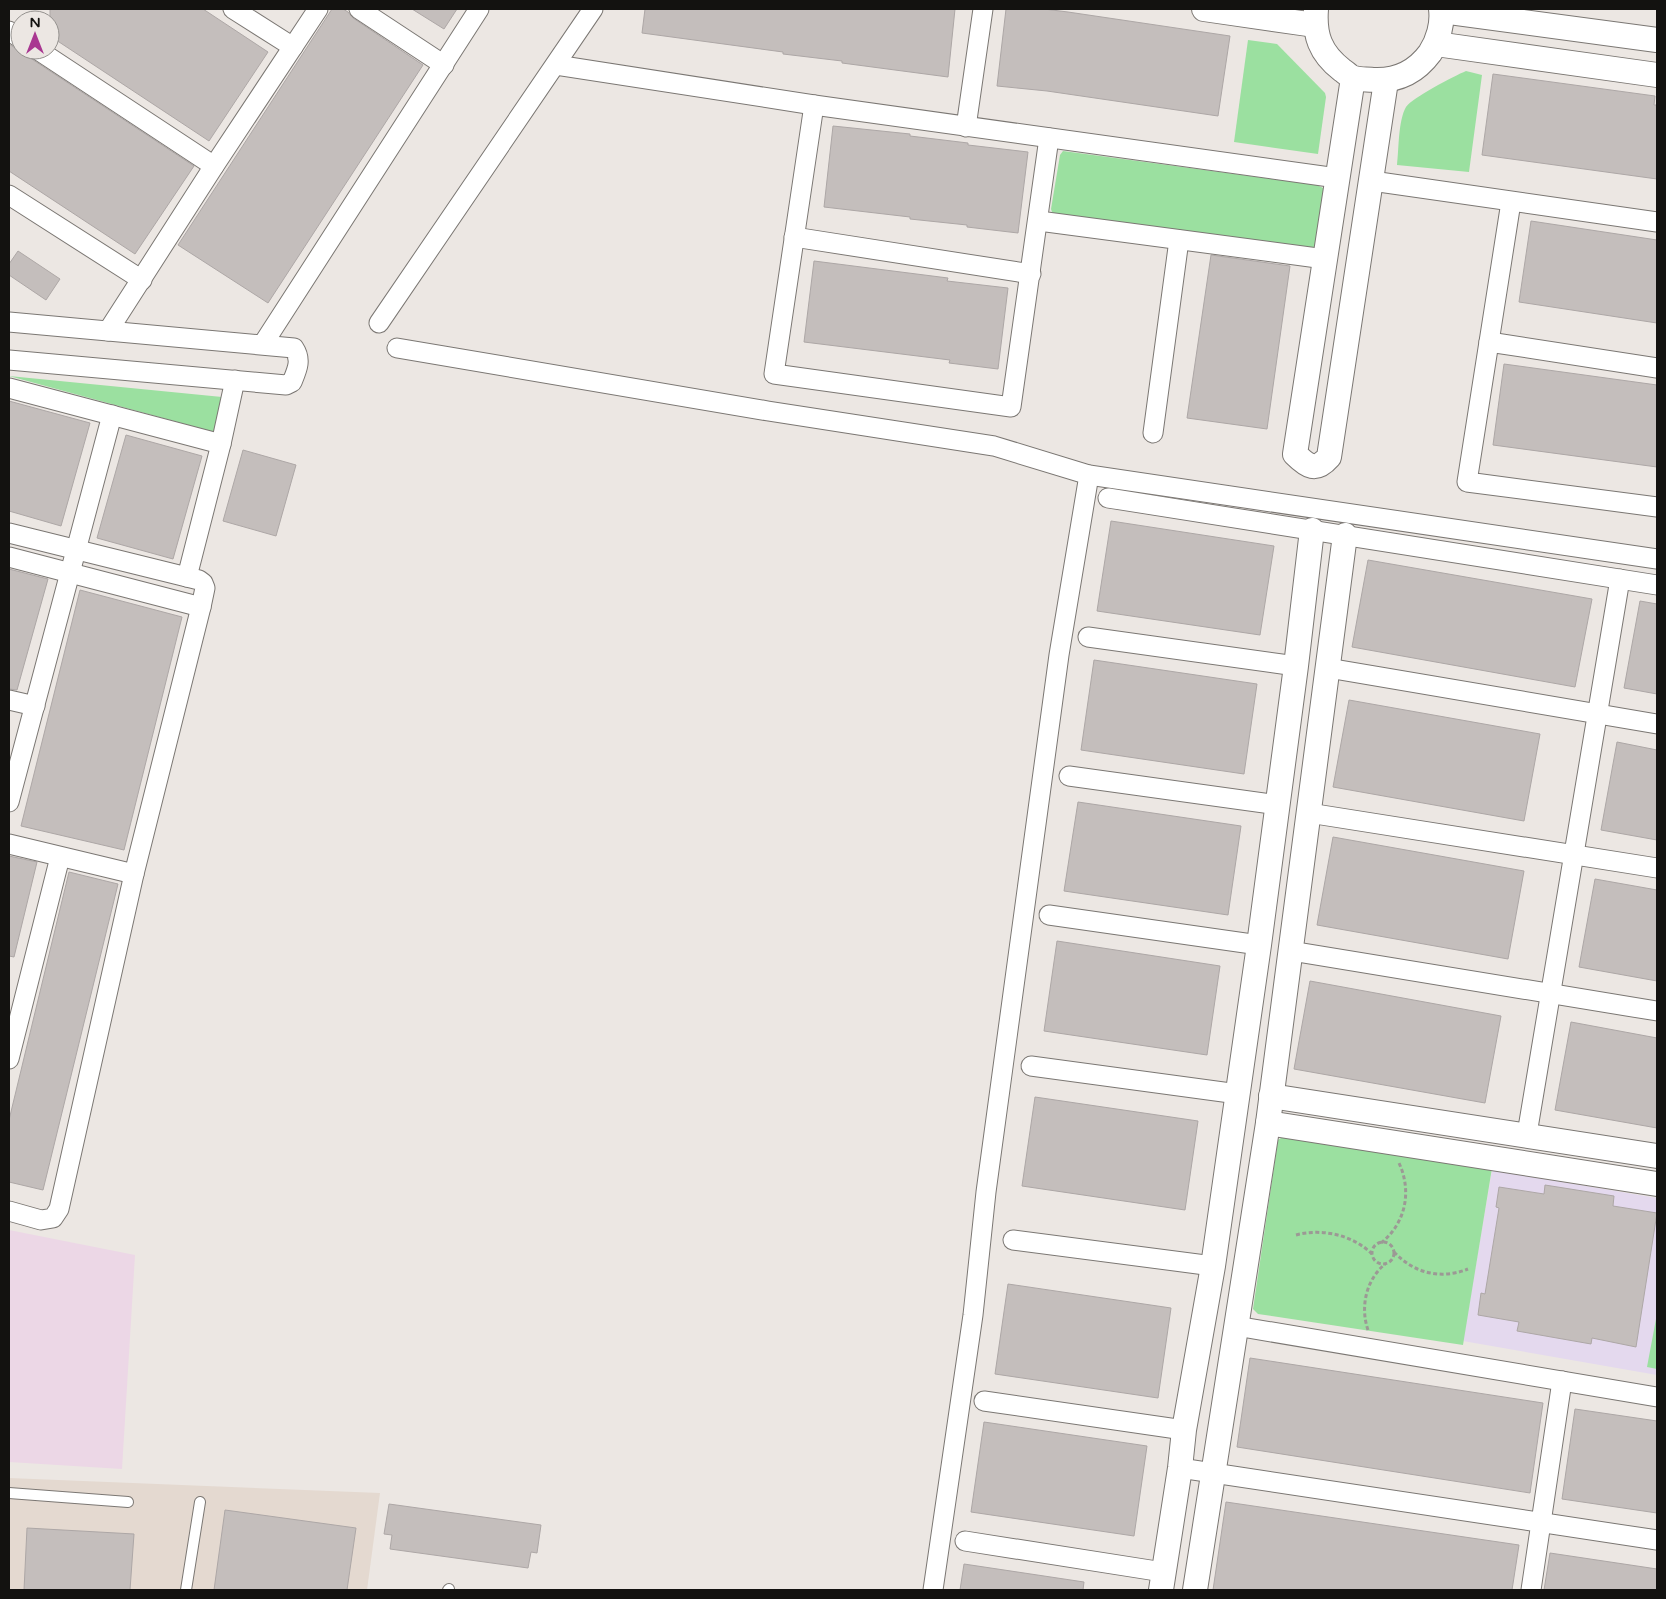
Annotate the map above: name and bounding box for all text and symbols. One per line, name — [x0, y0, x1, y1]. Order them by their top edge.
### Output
north arrow — [10, 10, 60, 60]
text: N — [29, 14, 41, 31]

